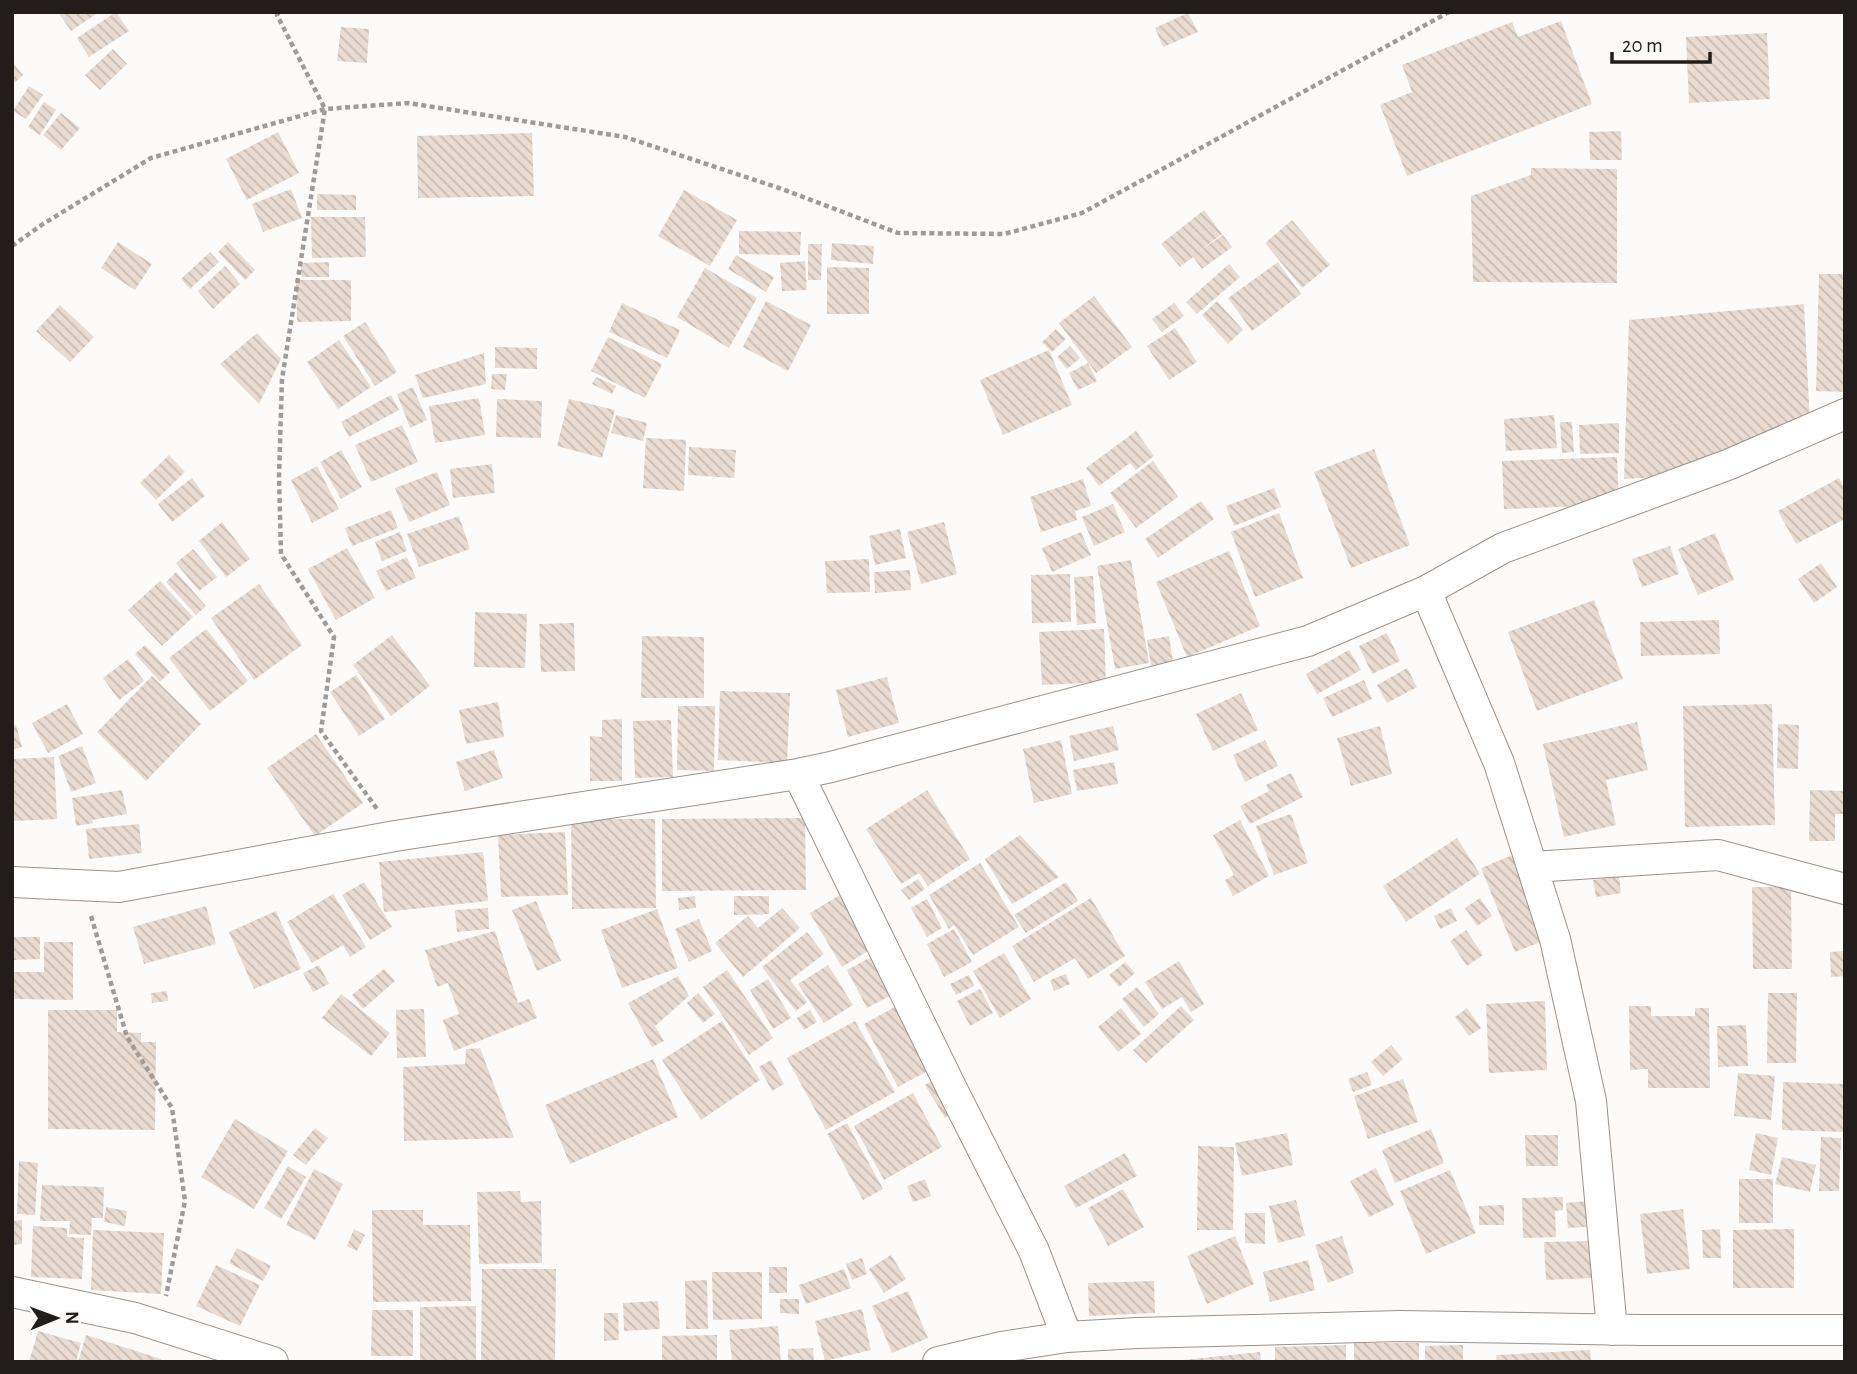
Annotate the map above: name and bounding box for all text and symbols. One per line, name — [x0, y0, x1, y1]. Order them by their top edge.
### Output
scale bar — [1612, 21, 1710, 65]
text: 20 m — [1622, 35, 1663, 56]
north arrow — [21, 1283, 91, 1353]
text: N — [62, 1311, 81, 1325]

